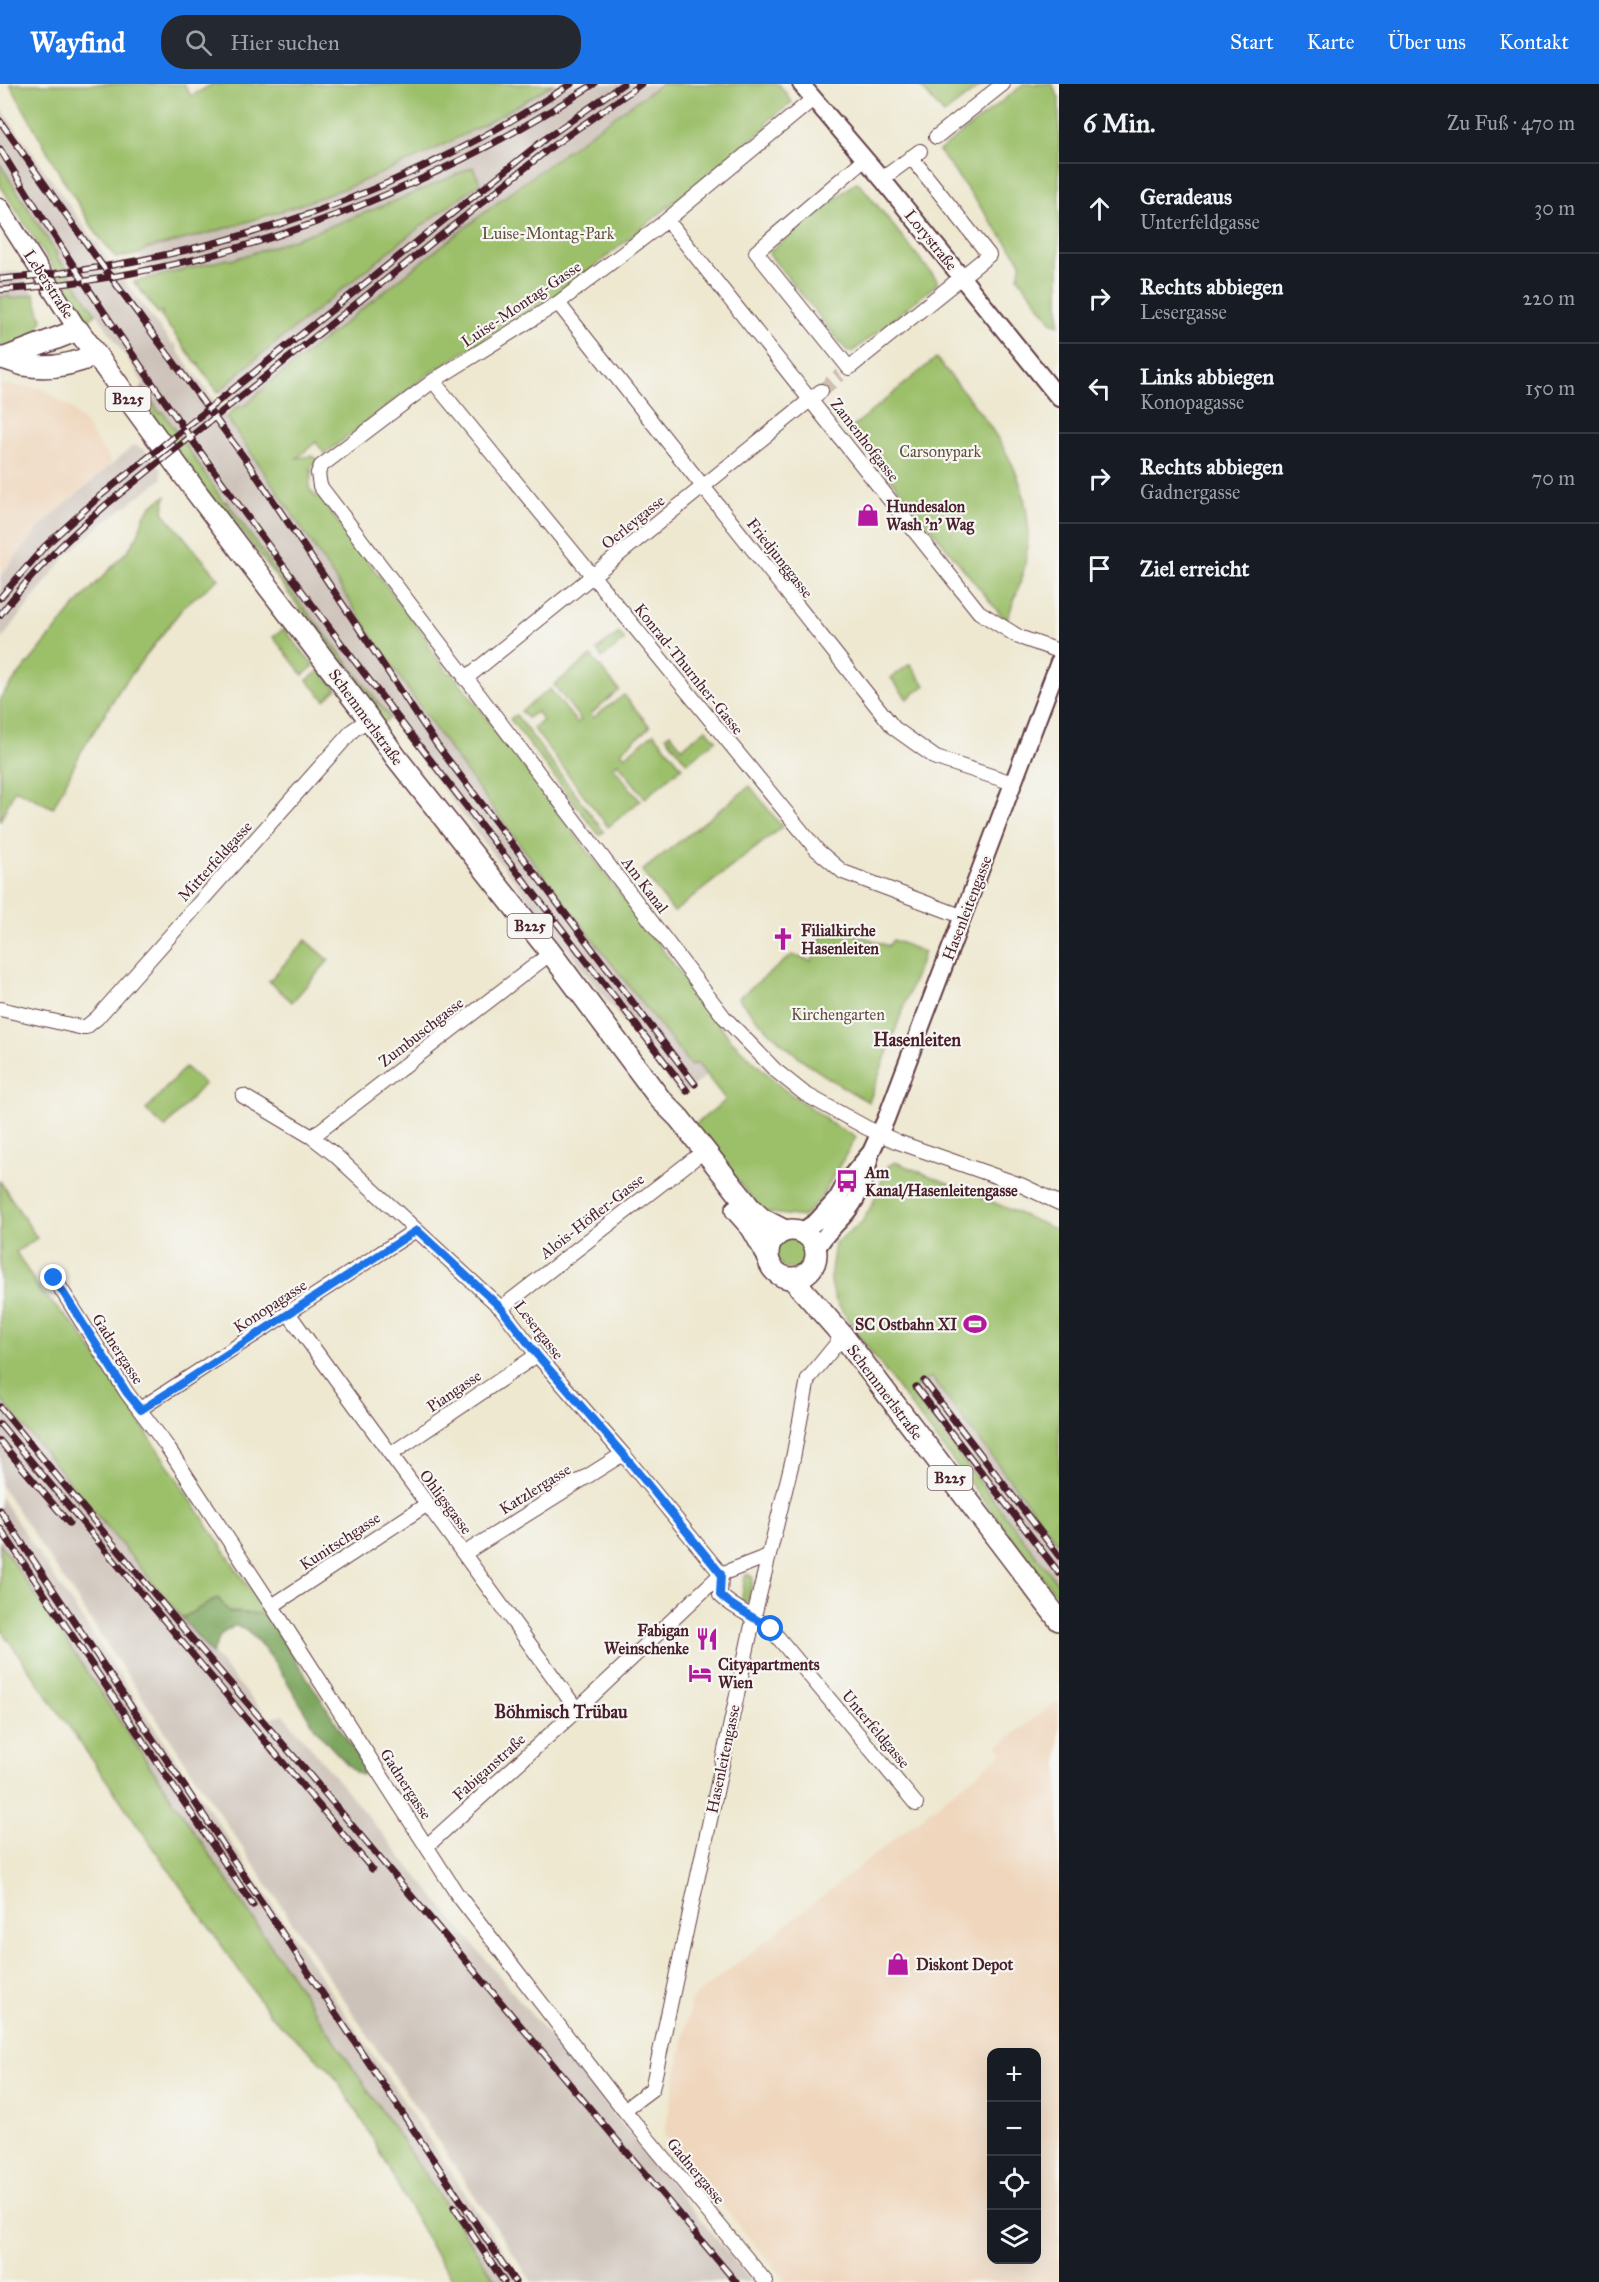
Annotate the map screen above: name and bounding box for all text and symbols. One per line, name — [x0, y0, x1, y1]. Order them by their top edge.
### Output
search box — [161, 15, 581, 69]
text: Wayfind — [30, 25, 125, 60]
icon: search — [182, 26, 215, 59]
text: Hier suchen — [230, 29, 340, 56]
text: Start — [1230, 29, 1274, 55]
text: Karte — [1307, 29, 1355, 55]
text: Über uns — [1388, 29, 1466, 55]
text: Kontakt — [1499, 29, 1569, 55]
text: 6 Min. — [1083, 107, 1155, 139]
text: Zu Fuß · 470 m — [1447, 111, 1575, 135]
text: Geradeaus — [1140, 183, 1232, 210]
icon: ahead — [1083, 192, 1116, 225]
text: 30 m — [1534, 196, 1575, 220]
street label: Lorystraße — [901, 206, 961, 274]
text: Unterfeldgasse — [1140, 210, 1260, 234]
park label: Luise-Montag-Park — [482, 224, 615, 244]
street label: Leberstraße — [20, 246, 78, 322]
street label: Luise-Montag-Gasse — [458, 257, 585, 352]
text: Rechts abbiegen — [1140, 273, 1283, 300]
icon: right — [1083, 282, 1116, 315]
text: 220 m — [1523, 286, 1575, 310]
text: Lesergasse — [1140, 300, 1227, 324]
text: Links abbiegen — [1140, 363, 1274, 390]
icon: left — [1083, 372, 1116, 405]
text: 150 m — [1525, 376, 1575, 400]
road number: B225 — [106, 387, 150, 411]
text: Konopagasse — [1140, 390, 1244, 414]
street label: Zamenhofgasse — [826, 395, 904, 486]
park label: Carsonypark — [899, 442, 981, 461]
text: Rechts abbiegen — [1140, 453, 1283, 480]
icon: right — [1083, 462, 1116, 495]
text: 70 m — [1532, 466, 1575, 490]
text: Gadnergasse — [1140, 480, 1240, 504]
street label: Oerleygasse — [598, 491, 669, 554]
place label: Hundesalon Wash 'n' Wag — [886, 497, 975, 535]
shop icon: Hundesalon Wash 'n' Wag — [855, 502, 881, 528]
street label: Friedjunggasse — [742, 514, 817, 603]
icon: arrive — [1083, 552, 1116, 585]
text: Ziel erreicht — [1140, 555, 1249, 582]
street label: Konrad-Thurnher-Gasse — [630, 600, 748, 739]
street label: Schemmerlstraße — [325, 665, 408, 769]
street label: Mitterfeldgasse — [174, 817, 257, 906]
street label: Am Kanal — [617, 852, 673, 917]
street label: Hasenleitengasse — [938, 853, 997, 963]
road number: B225 — [508, 914, 552, 938]
place label: Filialkirche Hasenleiten — [801, 921, 879, 958]
church icon: Filialkirche Hasenleiten — [770, 926, 796, 952]
street label: Zumbuschgasse — [375, 993, 468, 1072]
park label: Kirchengarten — [791, 1005, 885, 1025]
district label: Hasenleiten — [873, 1029, 961, 1051]
place label: Am Kanal/Hasenleitengasse — [864, 1163, 1018, 1201]
bus stop icon: Am Kanal/Hasenleitengasse — [834, 1168, 860, 1194]
street label: Alois-Höfler-Gasse — [535, 1169, 648, 1263]
route end — [40, 1264, 66, 1290]
street label: Konopagasse — [230, 1275, 311, 1338]
street label: Lesergasse — [509, 1297, 568, 1364]
street label: Gadnergasse — [87, 1310, 148, 1389]
sports icon: SC Ostbahn XI — [962, 1311, 988, 1337]
place label: SC Ostbahn XI — [855, 1315, 957, 1334]
street label: Schemmerlstraße — [843, 1341, 927, 1444]
street label: Piangasse — [423, 1366, 486, 1417]
street label: Katzlergasse — [496, 1459, 575, 1519]
street label: Ohligsgasse — [415, 1466, 477, 1539]
road number: B225 — [928, 1466, 972, 1490]
street label: Kunitschgasse — [296, 1508, 385, 1575]
route start — [757, 1615, 783, 1641]
place label: Fabigan Weinschenke — [604, 1621, 689, 1658]
restaurant icon: Fabigan Weinschenke — [694, 1626, 720, 1652]
place label: Cityapartments Wien — [718, 1655, 820, 1692]
hotel icon: Cityapartments Wien — [687, 1660, 713, 1686]
street label: Unterfeldgasse — [837, 1686, 914, 1773]
district label: Böhmisch Trübau — [494, 1701, 628, 1723]
street label: Hasenleitengasse — [702, 1703, 745, 1815]
street label: Fabiganstraße — [449, 1729, 530, 1805]
street label: Gadnergasse — [375, 1745, 436, 1824]
shop icon: Diskont Depot — [885, 1951, 911, 1977]
place label: Diskont Depot — [916, 1955, 1013, 1975]
map controls — [987, 2048, 1041, 2264]
button: + — [987, 2048, 1041, 2102]
button: − — [987, 2102, 1041, 2156]
street label: Gadnergasse — [662, 2134, 729, 2209]
button: locate — [987, 2156, 1041, 2210]
button: layers — [987, 2210, 1041, 2264]

